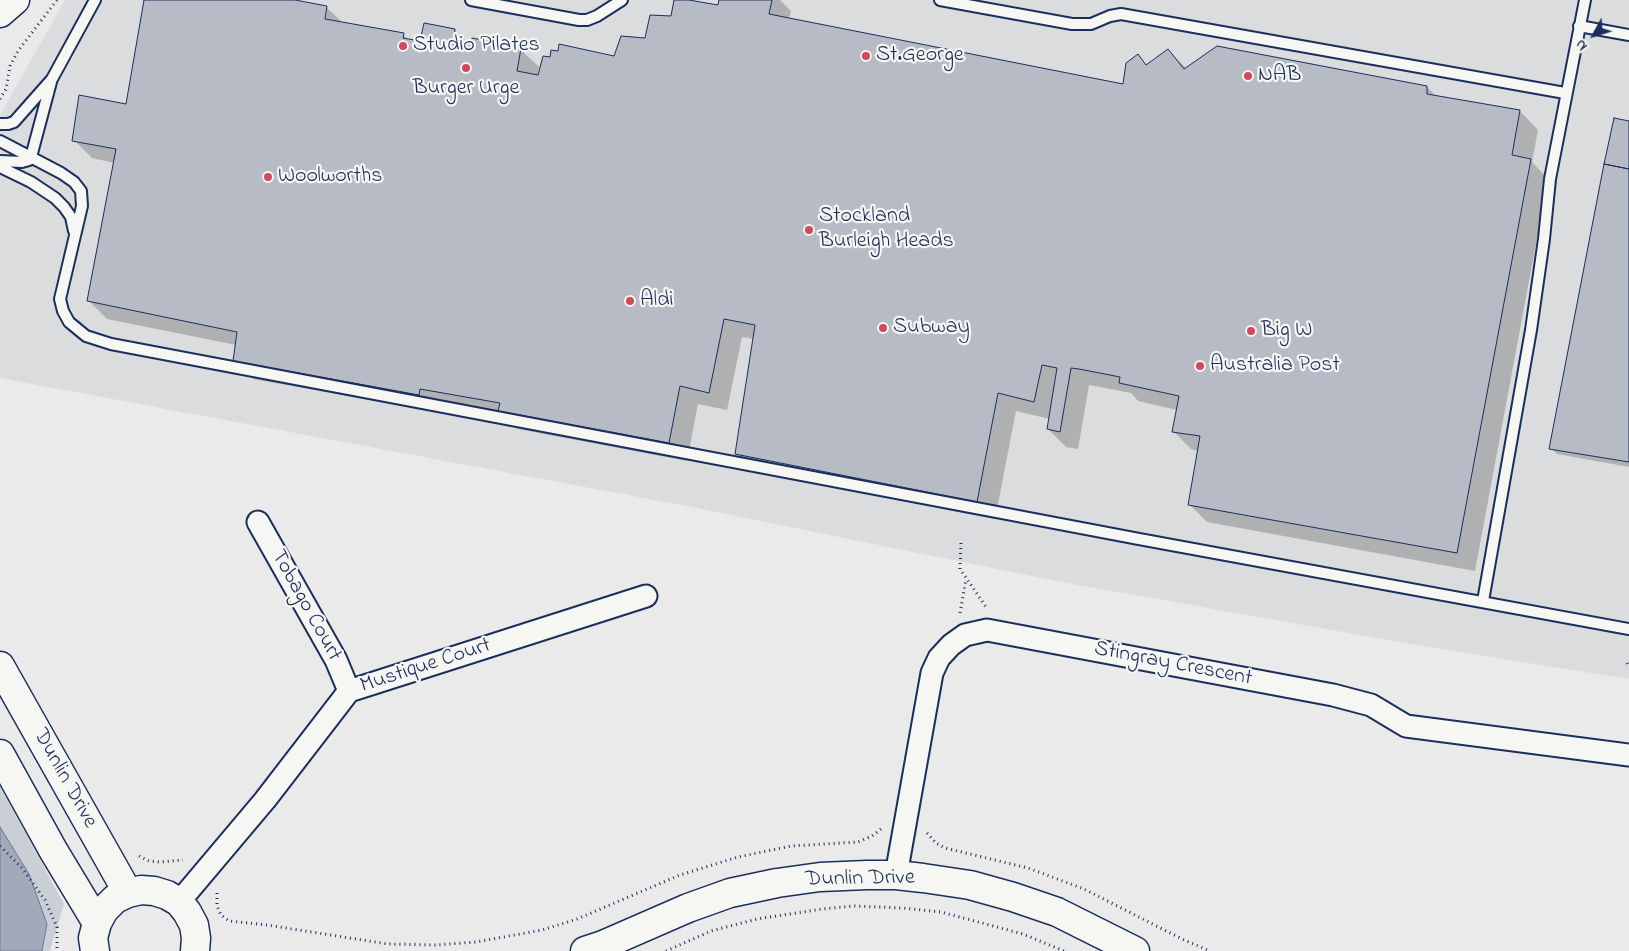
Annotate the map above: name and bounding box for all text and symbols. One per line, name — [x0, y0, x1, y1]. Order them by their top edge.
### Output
north arrow — [1569, 10, 1619, 60]
place label: Studio Pilates — [413, 33, 540, 59]
text: N — [1571, 34, 1593, 55]
marker: Studio Pilates — [397, 40, 409, 52]
place label: St.George — [876, 43, 964, 69]
marker: St.George — [860, 50, 872, 62]
marker: Burger Urge — [460, 62, 472, 74]
place label: NAB — [1258, 63, 1301, 89]
marker: NAB — [1242, 70, 1254, 82]
place label: Burger Urge — [413, 76, 519, 102]
place label: Woolworths — [278, 164, 382, 190]
marker: Woolworths — [262, 171, 274, 183]
place label: Stockland Burleigh Heads — [819, 204, 954, 255]
marker: Stockland Burleigh Heads — [803, 224, 815, 236]
place label: Aldi — [640, 288, 674, 314]
marker: Aldi — [624, 295, 636, 307]
place label: Subway — [893, 315, 970, 341]
place label: Big W — [1261, 318, 1312, 344]
marker: Subway — [877, 322, 889, 334]
marker: Big W — [1245, 325, 1257, 337]
place label: Australia Post — [1210, 353, 1340, 379]
marker: Australia Post — [1194, 360, 1206, 372]
street label: Tobago Court — [264, 546, 346, 666]
street label: Mustique Court — [357, 633, 495, 701]
street label: Stingray Crescent — [1092, 637, 1254, 693]
street label: Dunlin Drive — [26, 725, 102, 833]
street label: Dunlin Drive — [805, 866, 915, 894]

